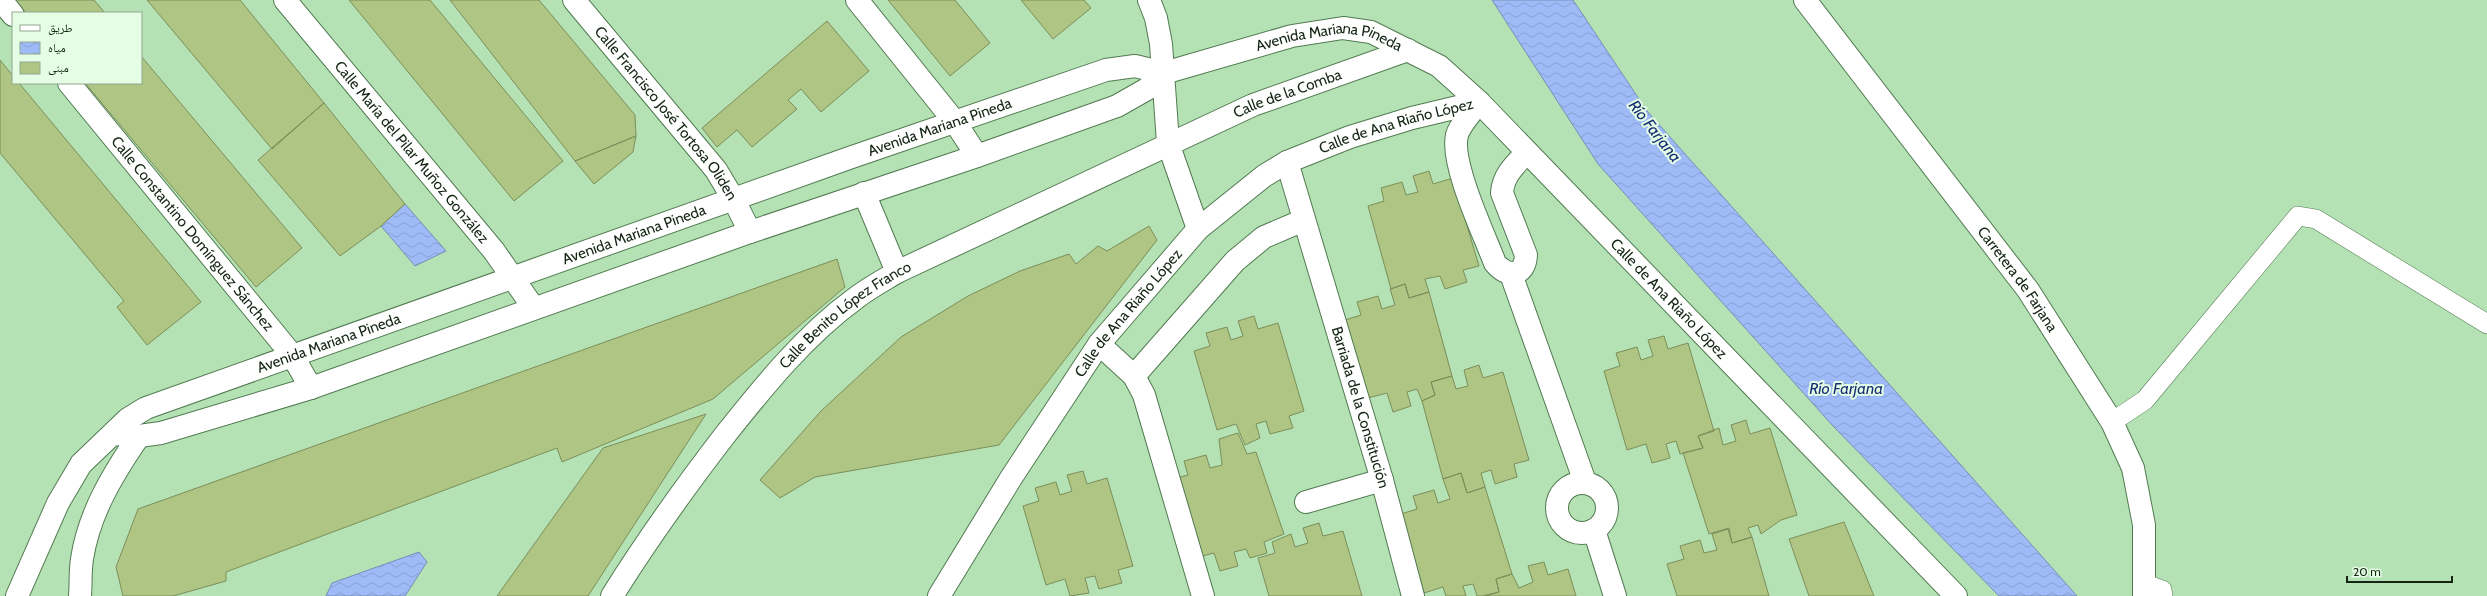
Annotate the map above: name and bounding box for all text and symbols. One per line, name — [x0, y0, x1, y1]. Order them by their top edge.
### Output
legend — [12, 12, 142, 84]
text: Avenida Mariana Pineda — [1254, 19, 1406, 55]
text: طريق — [48, 20, 73, 35]
street label: Calle Francisco José Tortosa Oliden — [591, 23, 741, 203]
text: مياه — [48, 40, 66, 55]
street label: Avenida Mariana Pineda — [1254, 40, 1404, 58]
street label: Calle María del Pilar Muñoz González — [331, 57, 493, 247]
text: مبنى — [48, 60, 69, 75]
street label: Calle de la Comba — [1230, 65, 1345, 122]
street label: Avenida Mariana Pineda — [865, 94, 1015, 160]
street label: Calle de Ana Riaño López — [1316, 95, 1475, 157]
water label: Río Farjana — [1625, 96, 1685, 166]
street label: Calle Constantino Domínguez Sánchez — [107, 133, 278, 335]
street label: Avenida Mariana Pineda — [560, 200, 709, 268]
street label: Carretera de Farjana — [1974, 223, 2062, 336]
street label: Calle de Ana Riaño López — [1607, 235, 1731, 363]
street label: Calle de Ana Riaño López — [1071, 245, 1186, 380]
street label: Calle Benito López Franco — [775, 258, 914, 372]
street label: Avenida Mariana Pineda — [255, 309, 404, 377]
street label: Barriada de la Constitución — [1328, 324, 1393, 490]
water label: Río Farjana — [1809, 379, 1883, 398]
scale bar — [2347, 558, 2452, 584]
text: 20 m — [2353, 564, 2381, 579]

